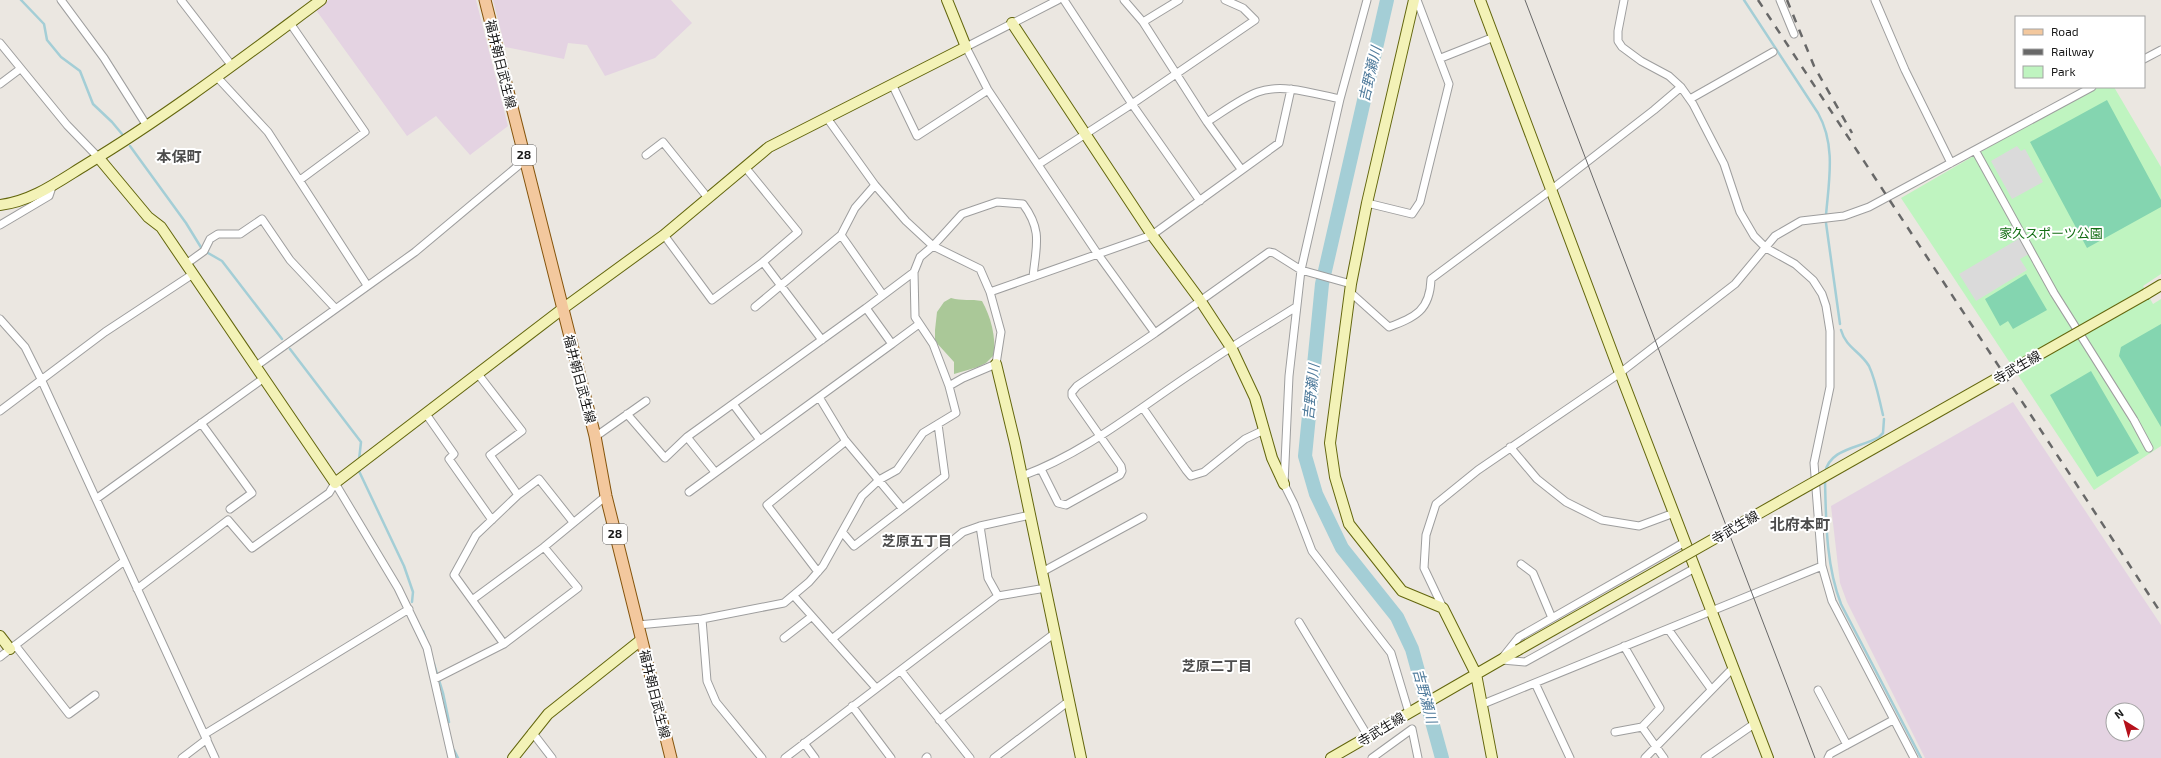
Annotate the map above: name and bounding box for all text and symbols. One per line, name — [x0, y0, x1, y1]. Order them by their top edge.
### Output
legend — [2015, 16, 2145, 88]
street label: 福井朝日武生線 — [482, 18, 520, 110]
text: Road — [2051, 24, 2079, 38]
water label: 吉野瀬川 — [1355, 43, 1385, 103]
text: Railway — [2051, 44, 2095, 58]
text: Park — [2051, 64, 2076, 78]
road number: 28 — [512, 145, 536, 165]
district label: 本保町 — [156, 147, 202, 165]
park label: 家久スポーツ公園 — [1999, 225, 2103, 241]
street label: 福井朝日武生線 — [560, 333, 600, 425]
street label: 寺武生線 — [1990, 347, 2044, 387]
water label: 吉野瀬川 — [1299, 361, 1322, 421]
street label: 寺武生線 — [1708, 507, 1762, 547]
district label: 北府本町 — [1770, 515, 1830, 533]
road number: 28 — [603, 524, 627, 544]
district label: 芝原五丁目 — [882, 532, 952, 549]
street label: 福井朝日武生線 — [636, 648, 674, 740]
district label: 芝原二丁目 — [1182, 657, 1252, 674]
water label: 吉野瀬川 — [1410, 667, 1441, 727]
north arrow — [2105, 702, 2145, 742]
text: N — [2112, 706, 2126, 721]
street label: 寺武生線 — [1355, 709, 1407, 749]

